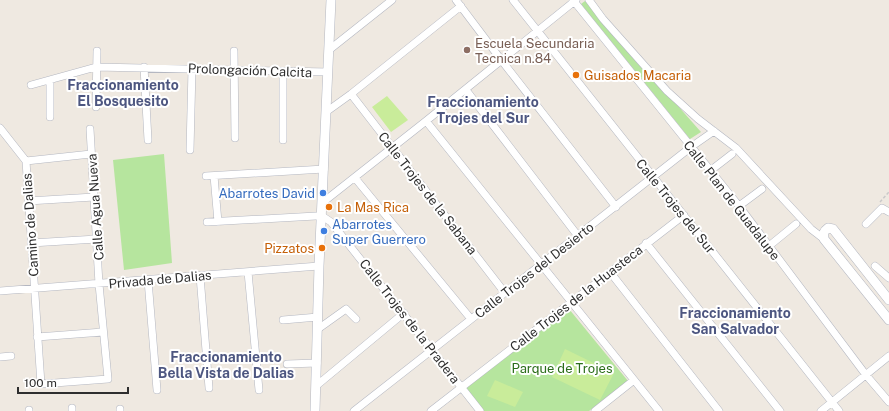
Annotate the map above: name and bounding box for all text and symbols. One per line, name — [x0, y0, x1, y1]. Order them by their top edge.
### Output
place label: Escuela Secundaria Tecnica n.84 — [475, 36, 594, 66]
marker: Escuela Secundaria Tecnica n.84 — [462, 45, 472, 55]
street label: Prolongación Calcita — [188, 61, 312, 80]
place label: Guisados Macaria — [584, 68, 691, 83]
marker: Guisados Macaria — [571, 70, 581, 80]
district label: Fraccionamiento El Bosquesito — [67, 77, 179, 109]
district label: Fraccionamiento Trojes del Sur — [427, 94, 539, 126]
street label: Calle Trojes de la Sabana — [375, 129, 480, 258]
street label: Calle Plan de Guadalupe — [680, 138, 783, 263]
street label: Calle Agua Nueva — [84, 153, 107, 261]
street label: Calle Trojes del Sur — [633, 156, 718, 257]
street label: Camino de Dalias — [19, 173, 42, 277]
place label: Abarrotes David — [218, 186, 315, 201]
marker: Abarrotes David — [318, 188, 328, 198]
place label: La Mas Rica — [337, 200, 409, 215]
marker: La Mas Rica — [324, 202, 334, 212]
place label: Abarrotes Super Guerrero — [332, 217, 426, 247]
street label: Calle Trojes del Desierto — [472, 219, 597, 321]
marker: Abarrotes Super Guerrero — [319, 226, 329, 236]
place label: Pizzatos — [264, 241, 314, 256]
street label: Calle Trojes de la Huasteca — [507, 242, 645, 355]
marker: Pizzatos — [317, 243, 327, 253]
street label: Calle Trojes de la Pradera — [356, 256, 463, 386]
street label: Privada de Dalias — [108, 268, 212, 291]
district label: Fraccionamiento San Salvador — [679, 305, 791, 337]
district label: Fraccionamiento Bella Vista de Dalias — [158, 349, 294, 381]
park label: Parque de Trojes — [512, 361, 613, 376]
scale bar — [18, 369, 128, 395]
text: 100 m — [24, 376, 57, 390]

